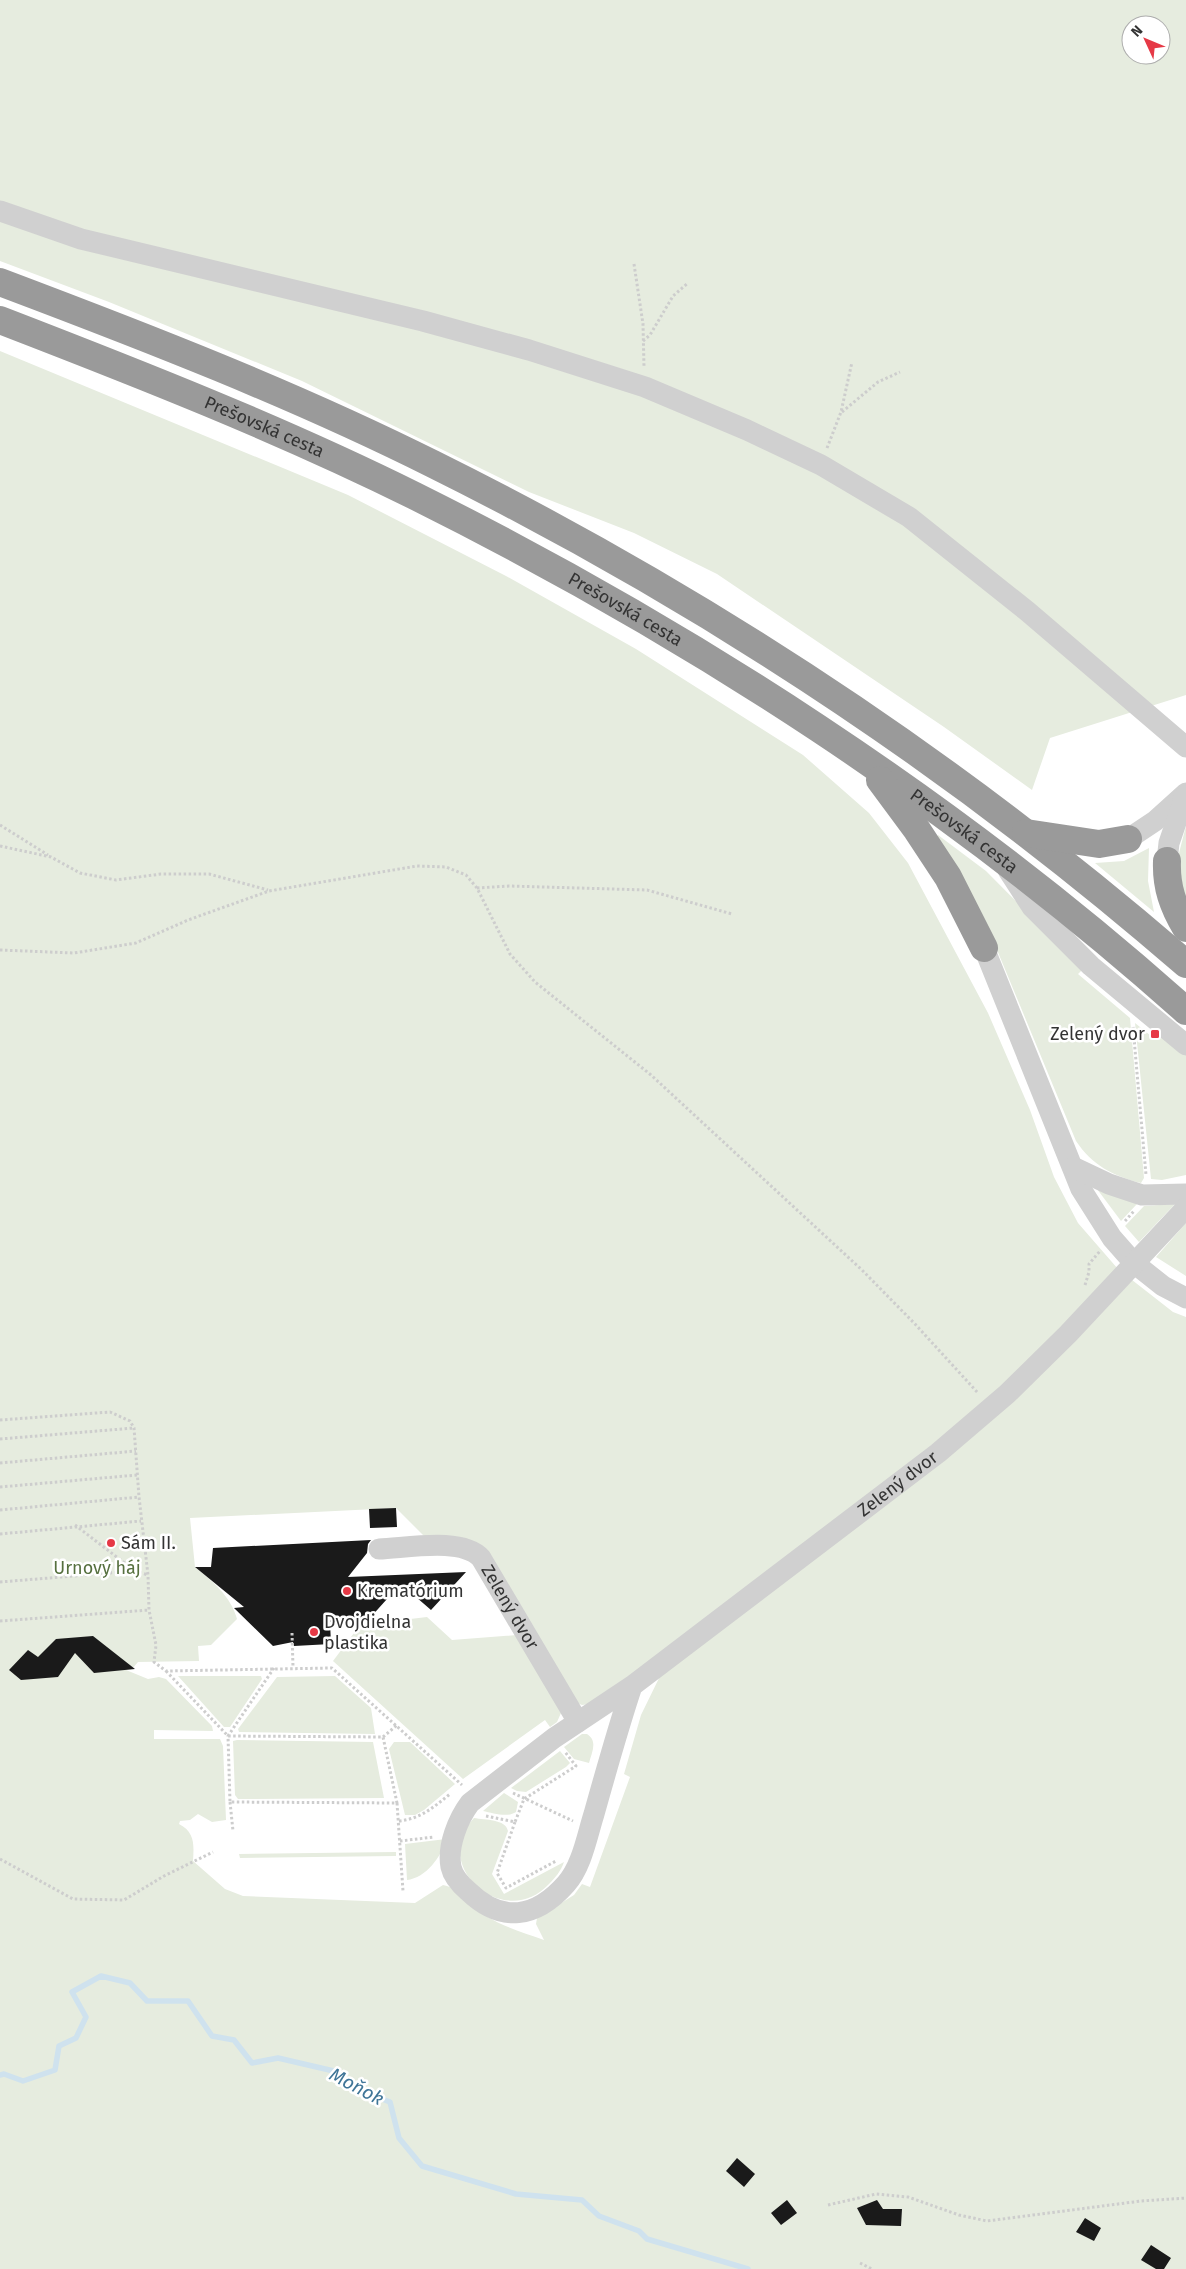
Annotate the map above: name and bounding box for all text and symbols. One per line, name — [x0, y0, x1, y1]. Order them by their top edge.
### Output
north arrow — [1121, 15, 1171, 65]
text: N — [1128, 22, 1146, 41]
street label: Prešovská cesta — [201, 391, 328, 462]
street label: Prešovská cesta — [564, 568, 687, 651]
street label: Prešovská cesta — [906, 784, 1022, 878]
place label: Zelený dvor — [1050, 1023, 1145, 1045]
marker: Zelený dvor — [1149, 1028, 1161, 1040]
street label: Zelený dvor — [853, 1446, 942, 1521]
place label: Sám II. — [121, 1532, 176, 1554]
marker: Sám II. — [105, 1537, 117, 1549]
park label: Urnový háj — [53, 1557, 141, 1579]
street label: Zelený dvor — [476, 1560, 544, 1653]
place label: Krematórium — [357, 1580, 464, 1602]
marker: Krematórium — [341, 1585, 353, 1597]
place label: Dvojdielna plastika — [324, 1611, 411, 1654]
marker: Dvojdielna plastika — [308, 1626, 320, 1638]
water label: Moňok — [326, 2063, 388, 2110]

